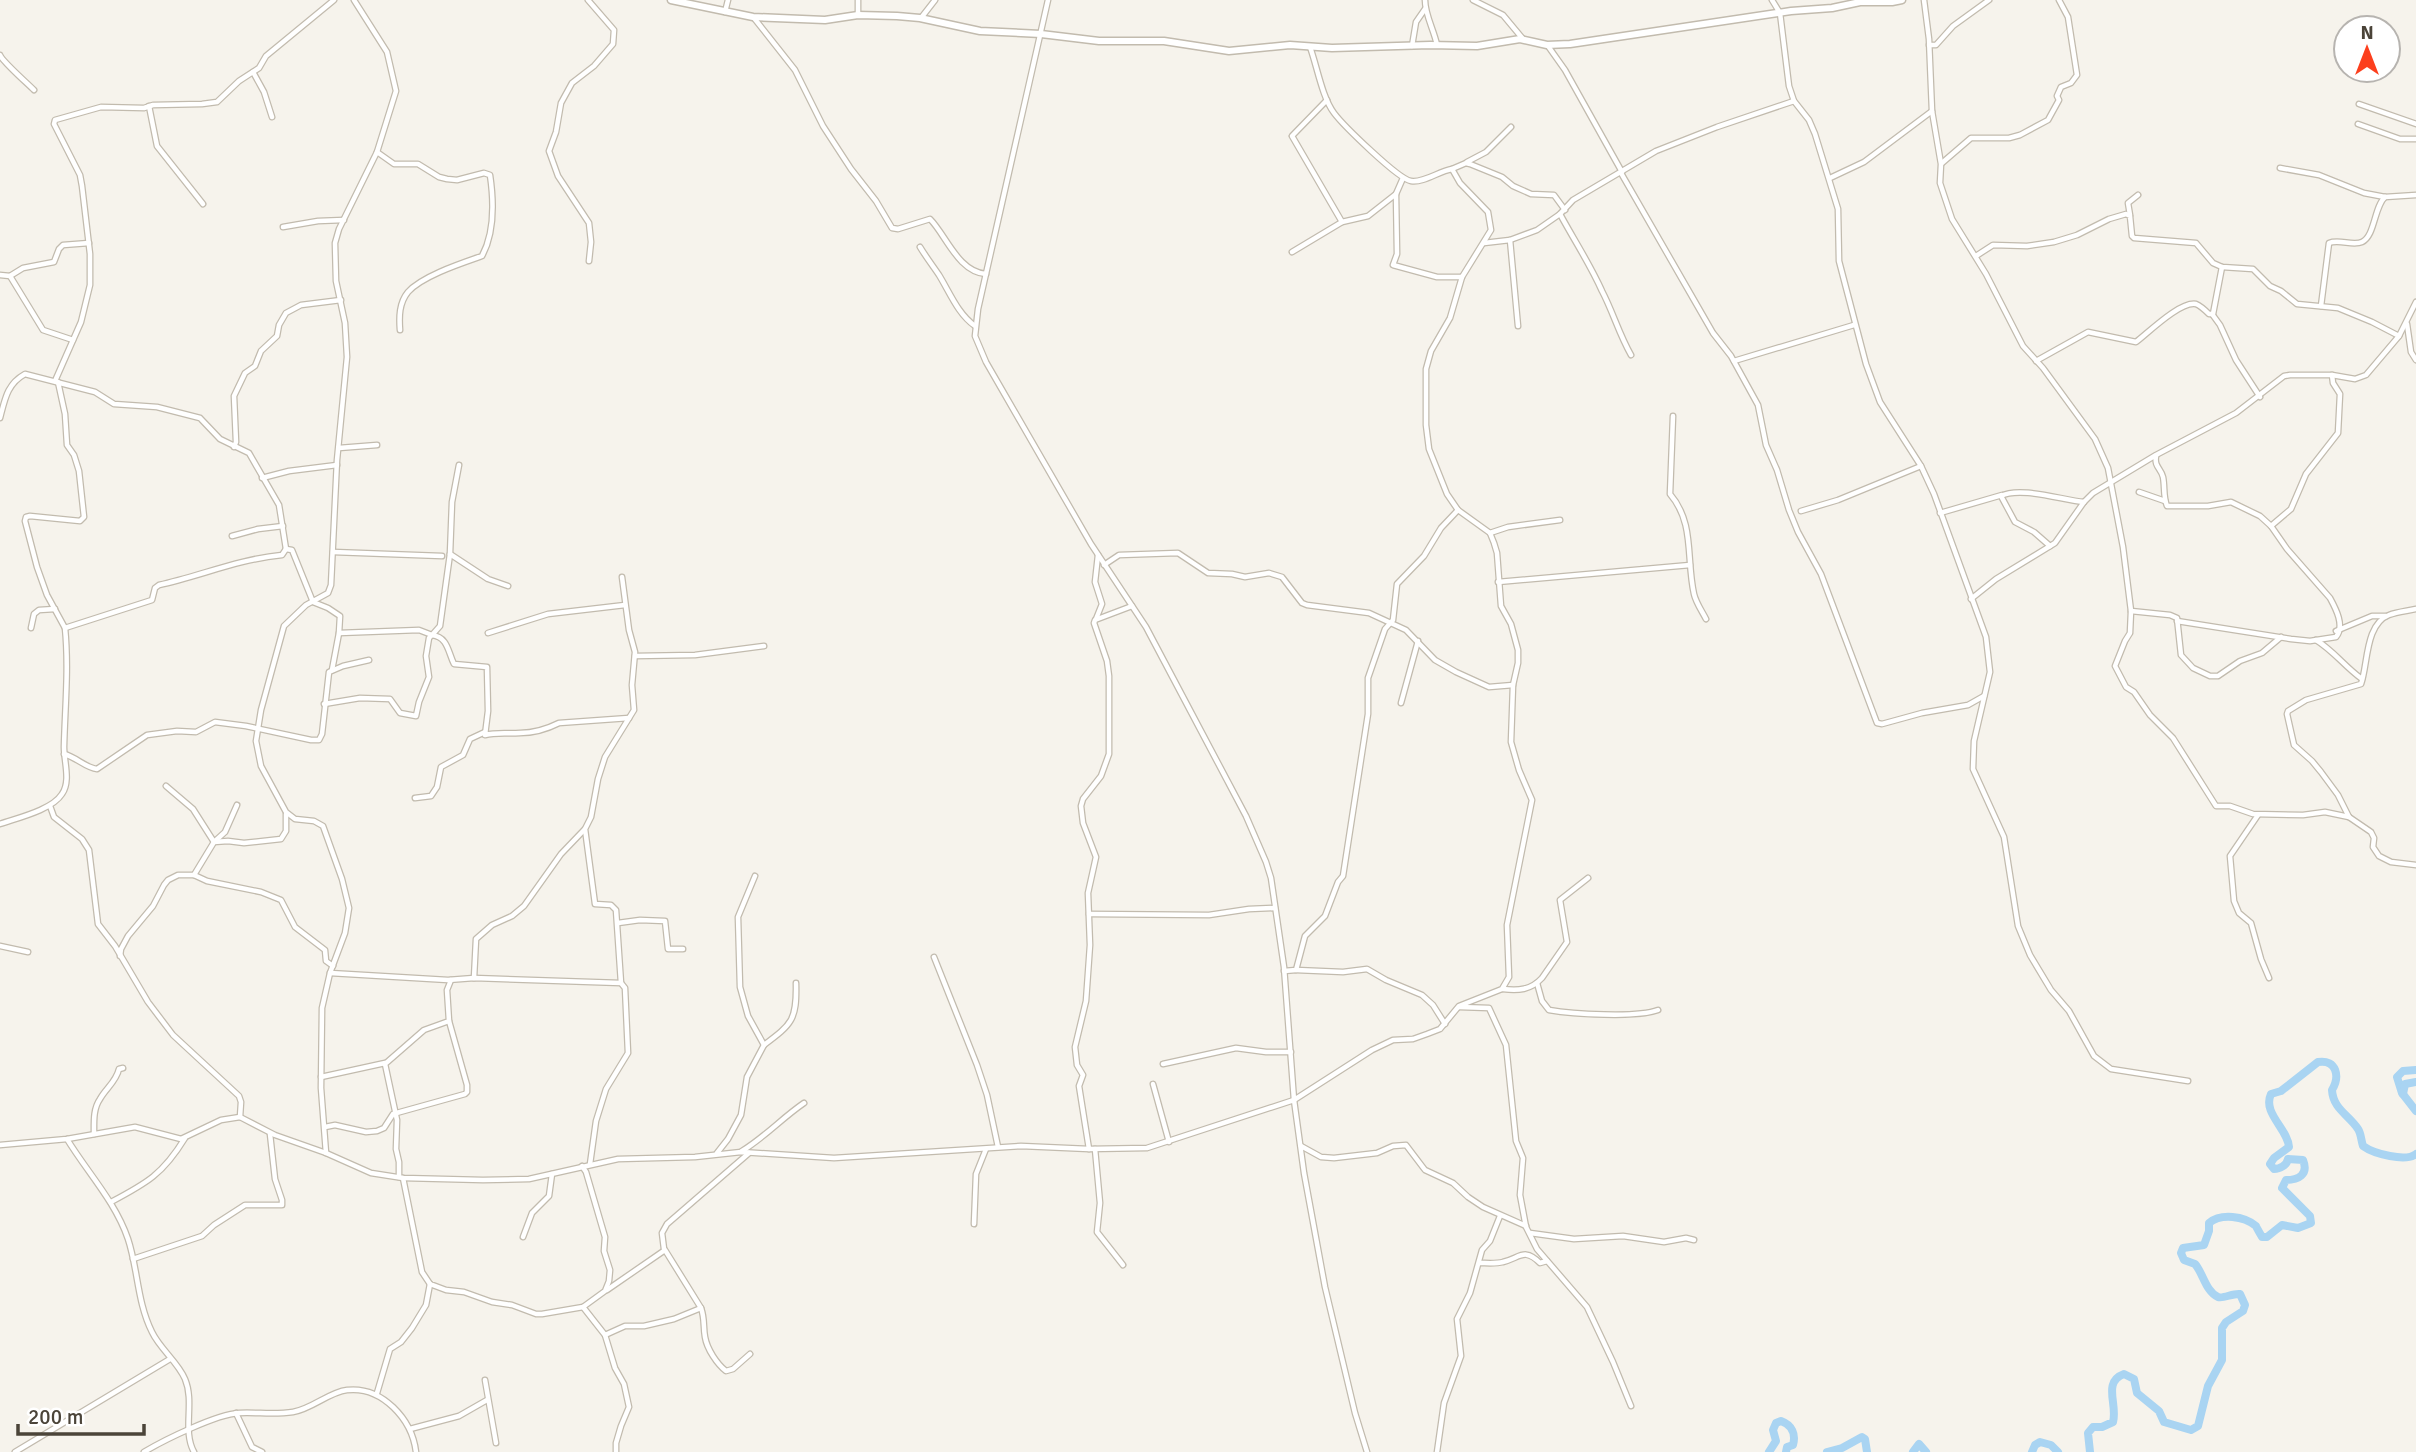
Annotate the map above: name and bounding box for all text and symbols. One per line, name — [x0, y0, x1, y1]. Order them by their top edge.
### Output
north arrow — [2332, 14, 2402, 84]
text: N — [2360, 21, 2374, 45]
scale bar — [18, 1392, 144, 1436]
text: 200 m — [28, 1404, 83, 1430]

